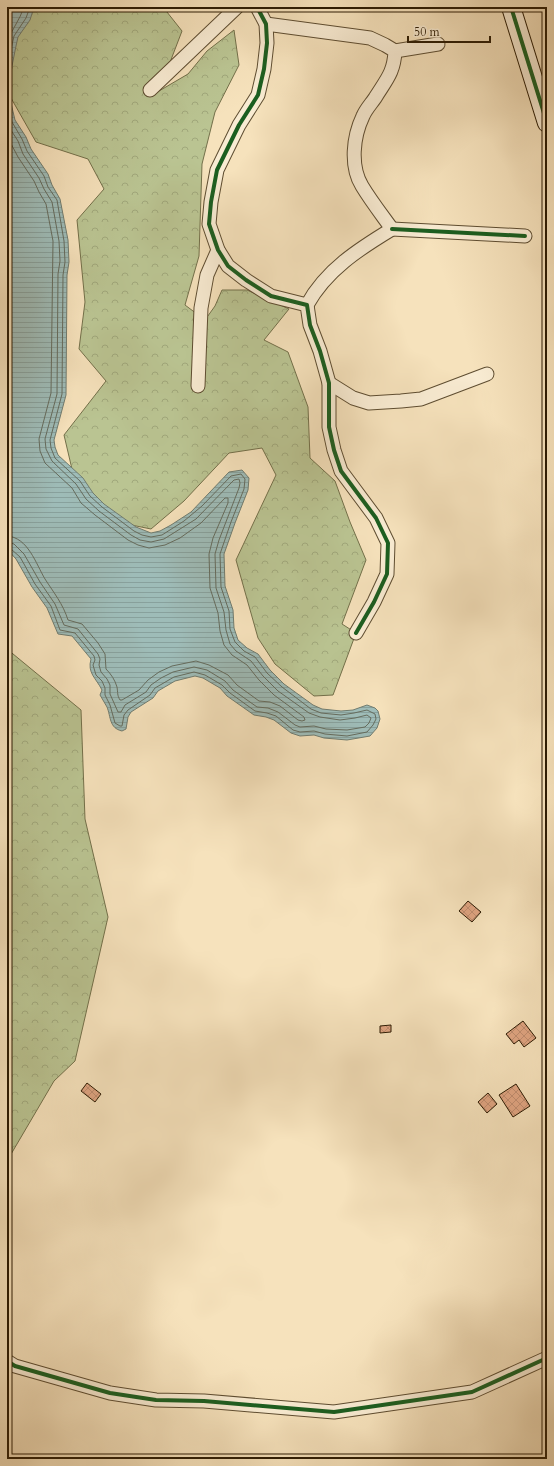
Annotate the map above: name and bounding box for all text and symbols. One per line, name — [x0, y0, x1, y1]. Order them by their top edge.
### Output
scale bar — [408, 18, 490, 44]
text: 50 m — [414, 24, 441, 40]

